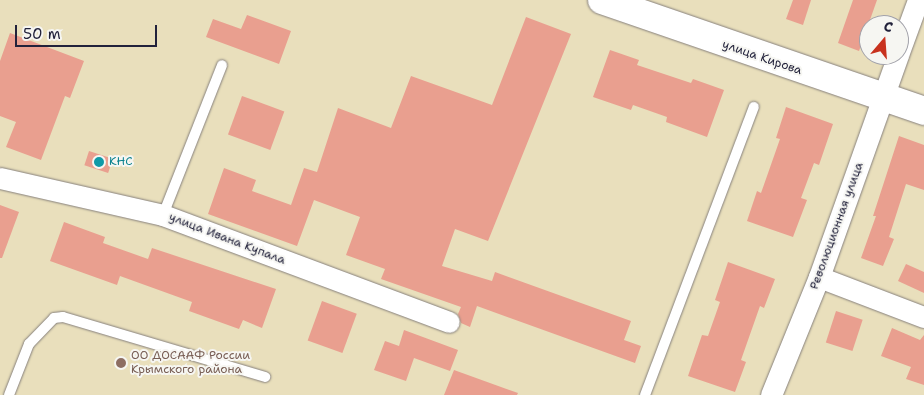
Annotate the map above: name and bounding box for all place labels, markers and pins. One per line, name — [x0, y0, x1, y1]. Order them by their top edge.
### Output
place label: КНС — [109, 155, 133, 169]
marker: КНС — [93, 156, 105, 168]
place label: ОО ДОСААФ России Крымского района — [131, 349, 250, 377]
marker: ОО ДОСААФ России Крымского района — [115, 357, 127, 369]

